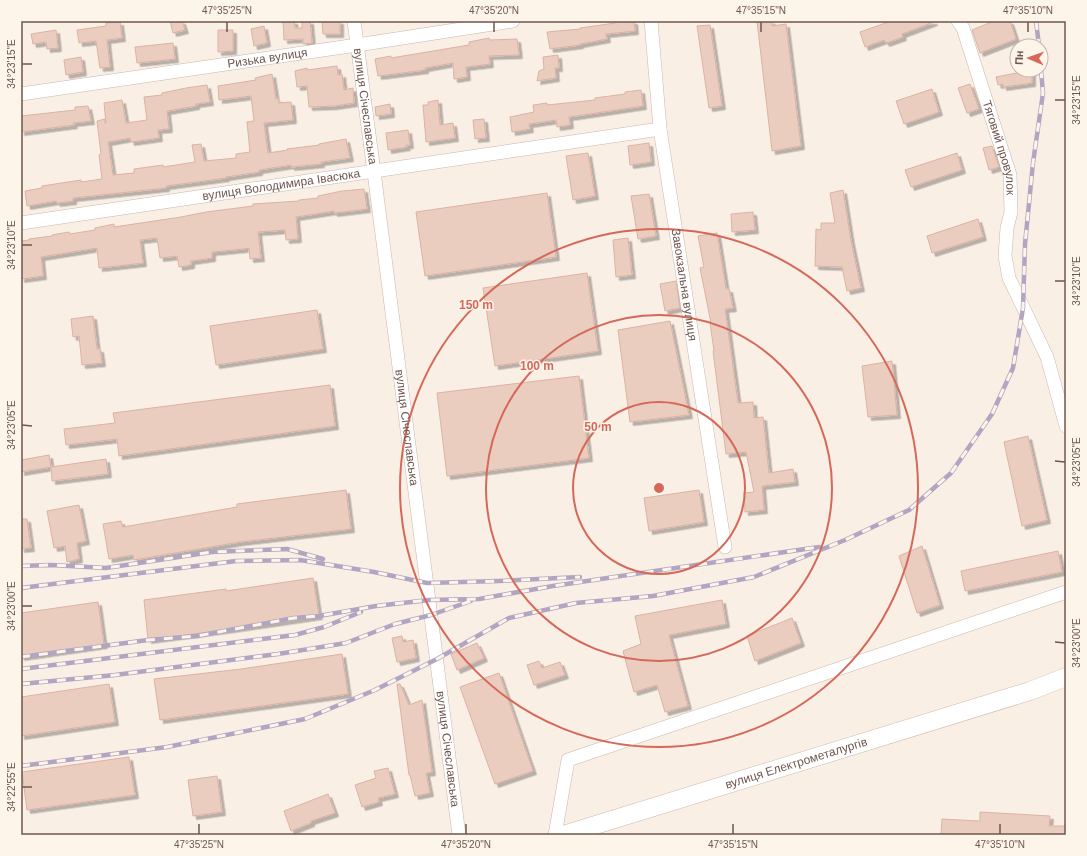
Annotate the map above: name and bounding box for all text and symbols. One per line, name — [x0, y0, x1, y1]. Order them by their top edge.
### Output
text: 47°35'25"N — [202, 5, 252, 16]
text: 47°35'20"N — [469, 5, 519, 16]
text: 47°35'15"N — [736, 5, 786, 16]
text: 47°35'10"N — [1003, 5, 1053, 16]
north arrow — [1009, 38, 1049, 78]
text: 34°23'15"E — [6, 39, 17, 89]
street label: Ризька вулиця — [226, 45, 308, 71]
street label: вулиця Січеславська — [351, 47, 380, 165]
text: Пн — [1013, 50, 1025, 65]
text: 34°23'15"E — [1071, 75, 1082, 125]
street label: Тяговий провулок — [980, 99, 1018, 196]
street label: вулиця Володимира Івасюка — [201, 166, 361, 203]
text: 34°23'10"E — [6, 220, 17, 270]
street label: Завокзальна вулиця — [669, 228, 700, 342]
text: 34°23'10"E — [1071, 256, 1082, 306]
text: 150 m — [459, 298, 493, 312]
text: 100 m — [520, 359, 554, 373]
street label: вулиця Січеславська — [392, 369, 421, 487]
text: 34°23'05"E — [6, 400, 17, 450]
text: 50 m — [584, 420, 612, 434]
text: 34°23'05"E — [1071, 437, 1082, 487]
centre of rings — [652, 481, 666, 495]
text: 34°23'00"E — [6, 581, 17, 631]
text: 34°23'00"E — [1071, 618, 1082, 668]
street label: вулиця Січеславська — [434, 690, 462, 808]
street label: вулиця Електрометалургів — [723, 735, 869, 792]
text: 34°22'55"E — [6, 762, 17, 812]
text: 47°35'25"N — [174, 839, 224, 850]
text: 47°35'20"N — [441, 839, 491, 850]
text: 47°35'15"N — [708, 839, 758, 850]
text: 47°35'10"N — [975, 839, 1025, 850]

